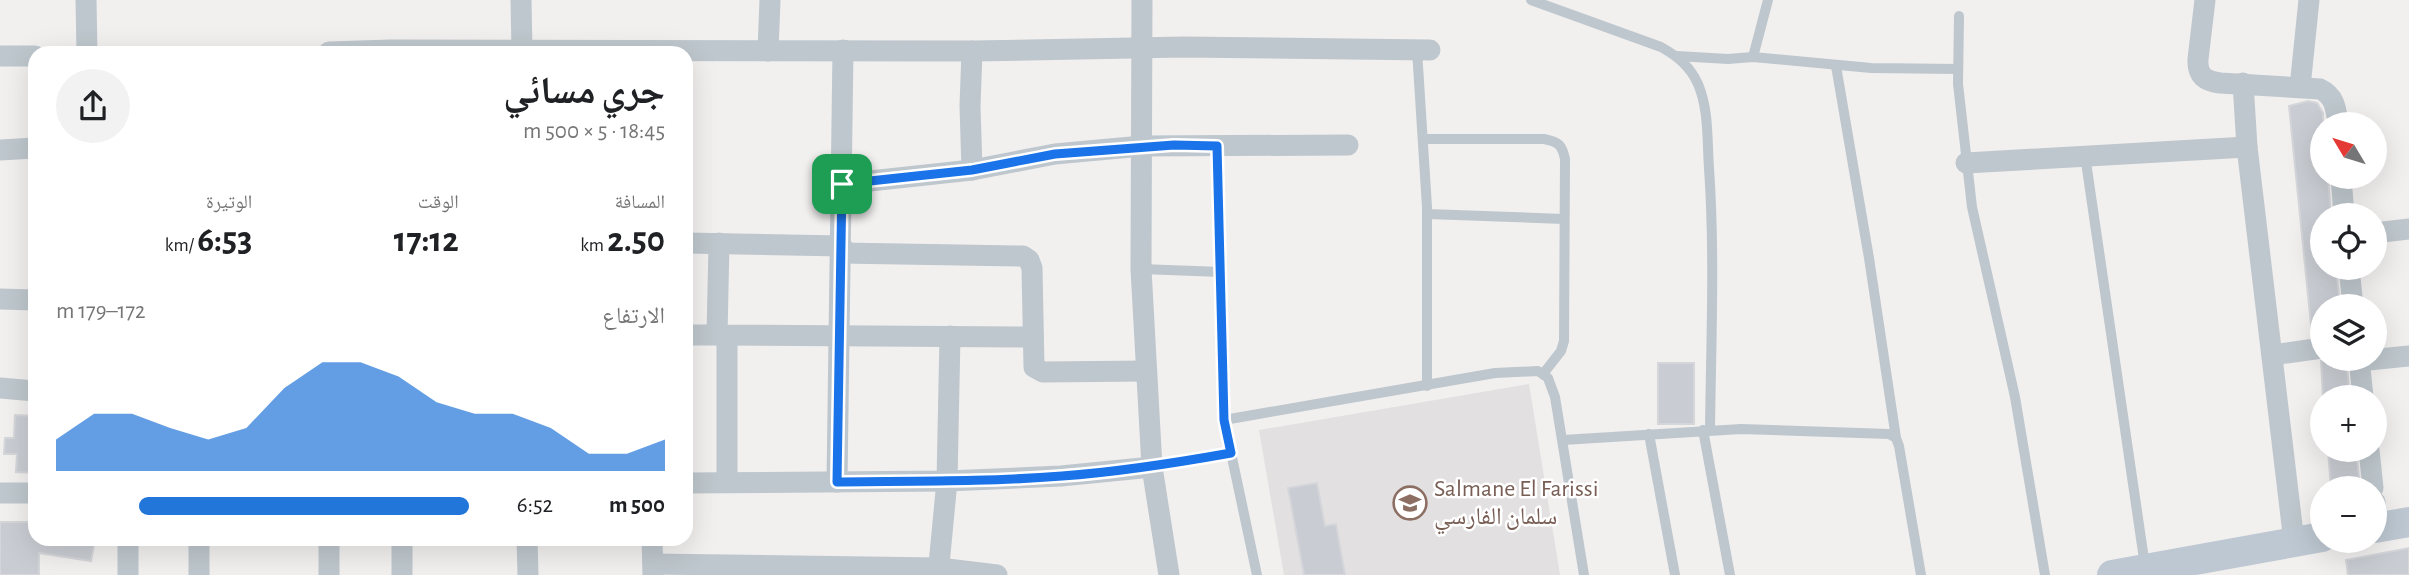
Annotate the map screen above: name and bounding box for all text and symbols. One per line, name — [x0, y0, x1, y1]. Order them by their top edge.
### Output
button: share — [56, 69, 130, 143]
text: جري مسائي — [503, 73, 665, 111]
north arrow — [2310, 112, 2387, 189]
map controls — [2310, 112, 2387, 553]
text: 18:45 · 5 × 500 m — [523, 120, 665, 143]
pin — [812, 154, 872, 214]
icon: arrive — [823, 165, 861, 203]
text: الوتيرة — [206, 193, 252, 212]
text: الوقت — [418, 193, 459, 212]
text: المسافة — [615, 193, 665, 212]
button: locate — [2310, 203, 2387, 280]
text: 6:53 — [197, 223, 252, 258]
text: 17:12 — [394, 223, 459, 258]
text: 2.50 — [607, 223, 665, 258]
text: /km — [165, 236, 197, 255]
text: km — [580, 236, 607, 255]
button: layers — [2310, 294, 2387, 371]
text: 172–179 m — [56, 300, 145, 323]
text: الارتفاع — [602, 305, 665, 328]
button: + — [2310, 385, 2387, 462]
button: − — [2310, 476, 2387, 553]
place label: Salmane El Farissi سلمان الفارسي — [1434, 477, 1598, 535]
school or university icon: Salmane El Farissi سلمان الفارسي — [1391, 484, 1429, 522]
text: 6:52 — [517, 494, 553, 517]
text: 500 m — [609, 494, 665, 517]

